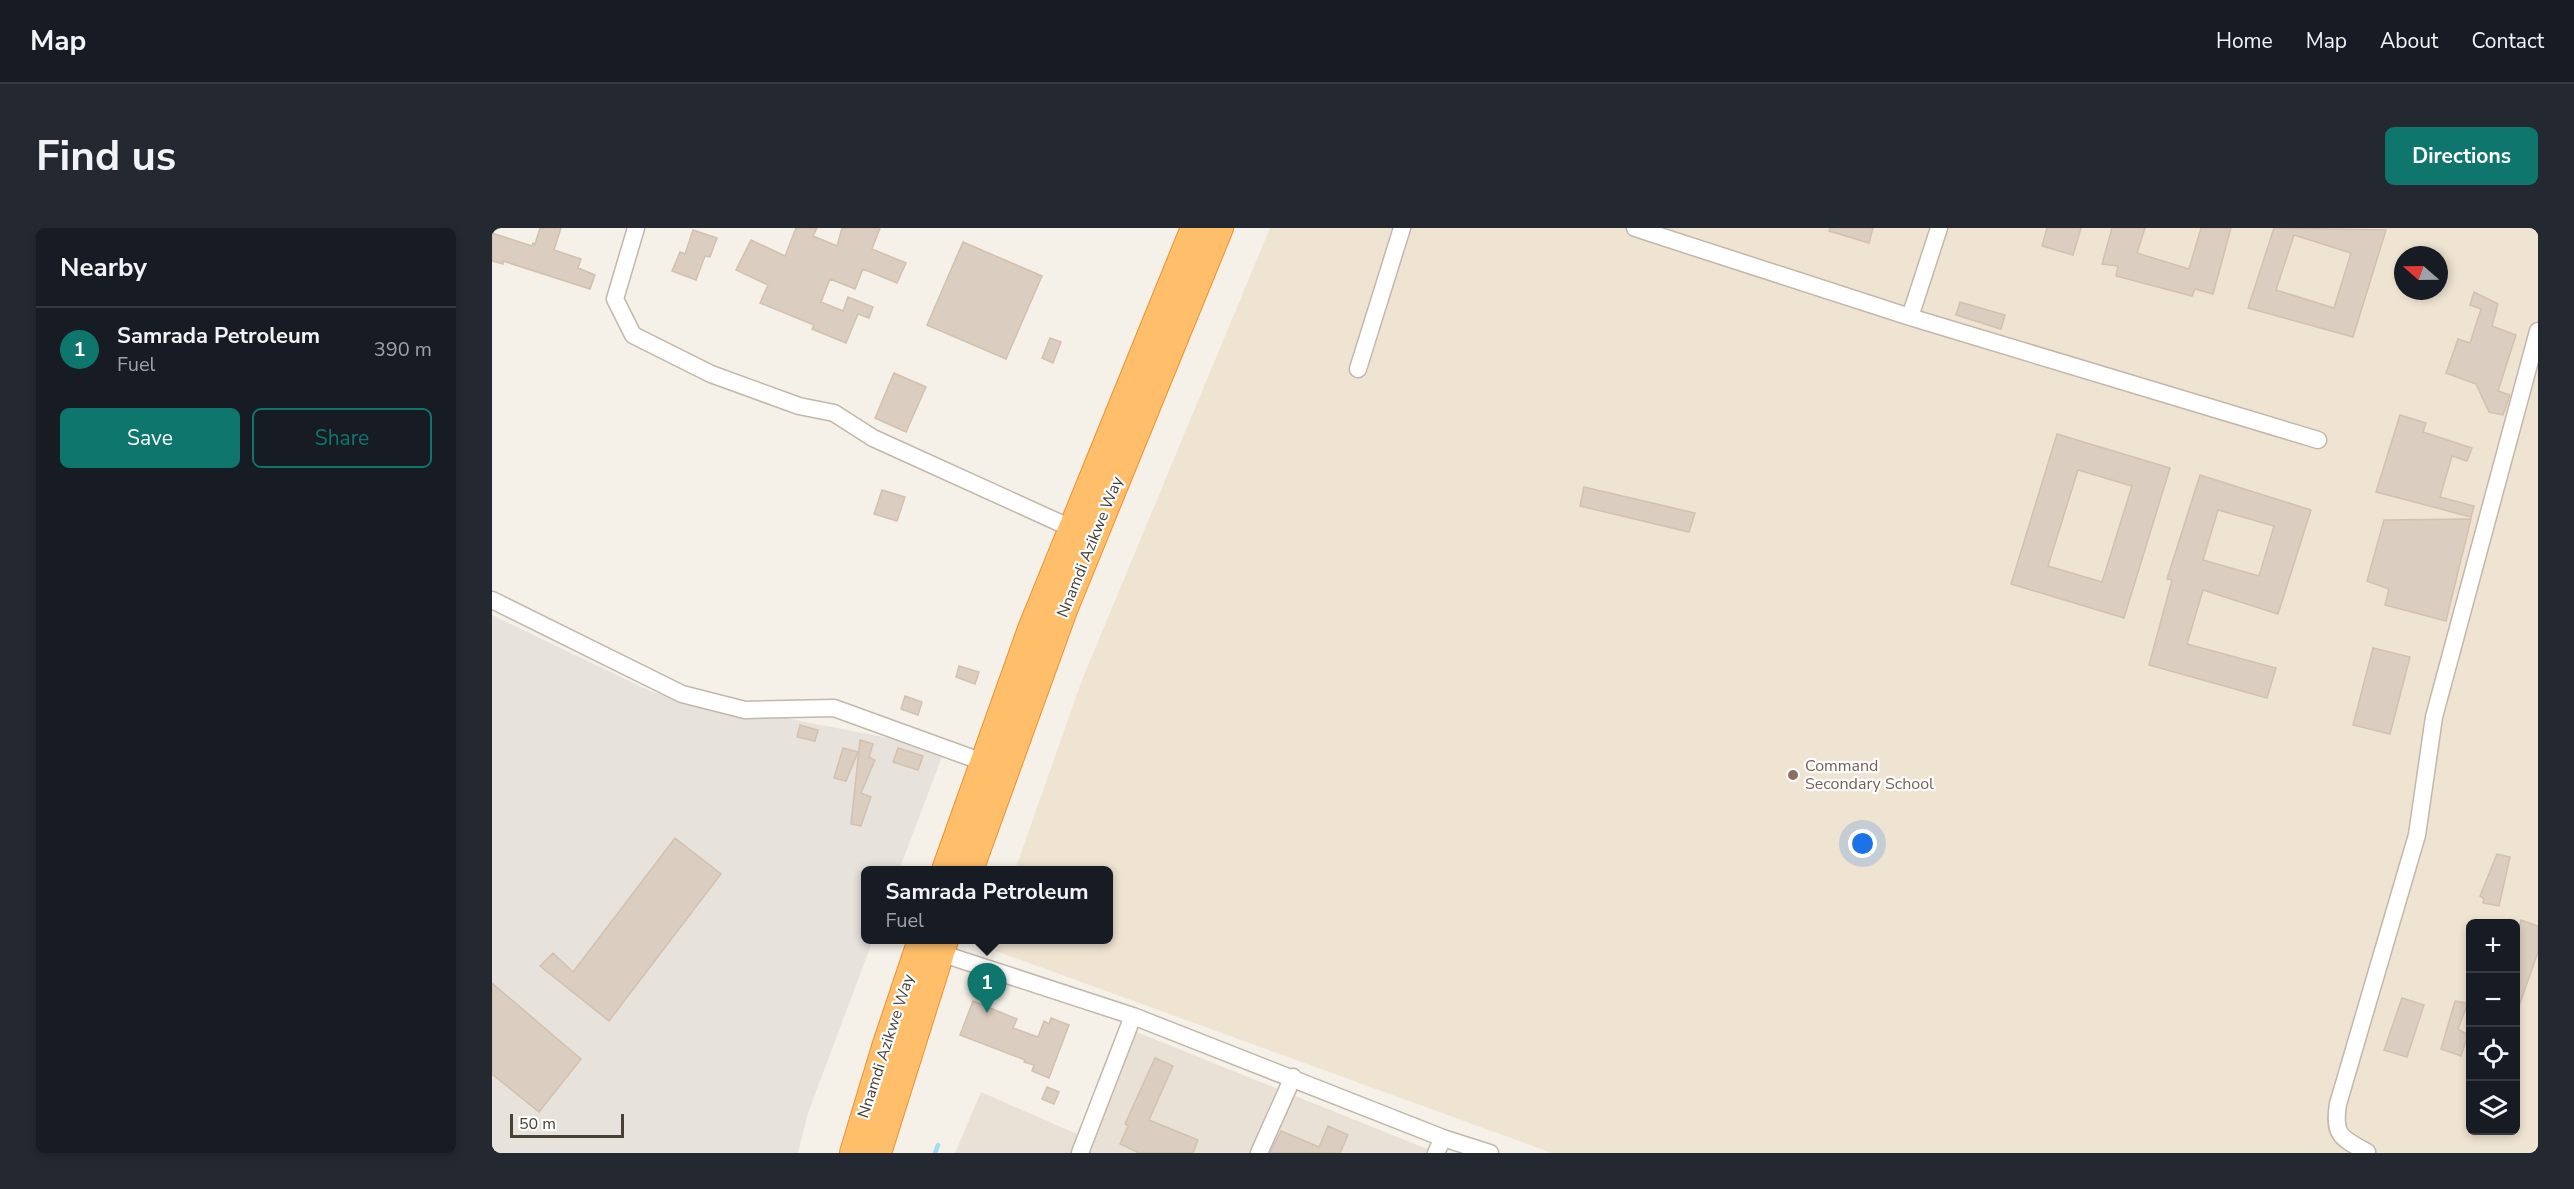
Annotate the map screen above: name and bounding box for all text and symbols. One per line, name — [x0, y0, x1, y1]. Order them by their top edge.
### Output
text: Map — [30, 22, 86, 60]
text: Home — [2216, 27, 2273, 55]
text: Map — [2306, 27, 2347, 55]
text: About — [2380, 27, 2438, 55]
text: Contact — [2471, 27, 2544, 55]
button: Directions — [2385, 127, 2538, 185]
text: Find us — [36, 128, 176, 185]
north arrow — [2394, 246, 2448, 300]
text: Nearby — [60, 250, 147, 285]
text: Samrada Petroleum — [117, 321, 320, 351]
text: 1 — [74, 336, 86, 363]
text: 390 m — [374, 336, 432, 363]
text: Fuel — [117, 351, 156, 378]
button: Save — [60, 408, 240, 468]
button: Share — [252, 408, 432, 468]
street label: Nnamdi Azikwe Way — [1052, 473, 1129, 621]
place label: Command Secondary School — [1805, 755, 1934, 795]
marker: Command Secondary School — [1786, 768, 1800, 782]
your location — [1848, 829, 1877, 858]
popup — [861, 866, 1113, 944]
text: Samrada Petroleum — [885, 877, 1089, 907]
text: Fuel — [885, 907, 924, 934]
map controls — [2466, 919, 2520, 1135]
button: + — [2466, 919, 2520, 973]
pin: 1 — [968, 964, 1006, 1013]
street label: Nnamdi Azikwe Way — [852, 971, 920, 1121]
button: − — [2466, 973, 2520, 1027]
button: locate — [2466, 1027, 2520, 1081]
button: layers — [2466, 1081, 2520, 1135]
scale bar — [510, 1111, 624, 1138]
text: 50 m — [519, 1113, 556, 1135]

